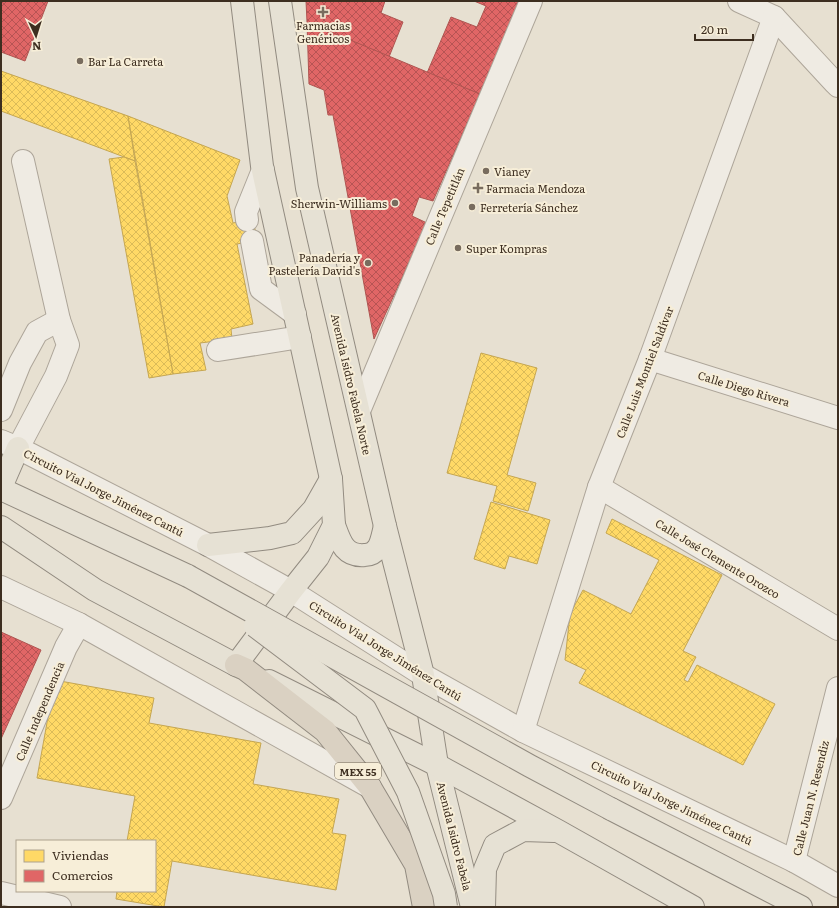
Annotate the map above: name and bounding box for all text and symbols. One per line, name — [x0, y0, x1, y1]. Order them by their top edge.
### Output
marker: Farmacias Genéricos — [318, 7, 328, 17]
north arrow — [16, 16, 56, 56]
scale bar — [695, 16, 753, 42]
place label: Farmacias Genéricos — [296, 17, 350, 46]
text: 20 m — [701, 20, 728, 38]
text: N — [32, 39, 42, 55]
place label: Bar La Carreta — [88, 53, 163, 69]
marker: Bar La Carreta — [75, 56, 85, 66]
place label: Vianey — [494, 163, 531, 179]
street label: Calle Tepetitlán — [420, 165, 468, 247]
marker: Vianey — [481, 166, 491, 176]
place label: Farmacia Mendoza — [486, 180, 585, 196]
marker: Farmacia Mendoza — [473, 183, 483, 193]
place label: Sherwin-Williams — [291, 195, 387, 211]
marker: Sherwin-Williams — [390, 198, 400, 208]
place label: Ferretería Sánchez — [480, 199, 579, 215]
marker: Ferretería Sánchez — [467, 202, 477, 212]
place label: Super Kompras — [466, 240, 547, 256]
marker: Super Kompras — [453, 243, 463, 253]
place label: Panadería y Pastelería David's — [269, 249, 361, 278]
marker: Panadería y Pastelería David's — [363, 258, 373, 268]
street label: Calle Luis Montiel Saldívar — [611, 303, 677, 440]
street label: Avenida Isidro Fabela Norte — [328, 312, 376, 456]
street label: Calle Diego Rivera — [696, 366, 792, 410]
street label: Circuito Vial Jorge Jiménez Cantú — [21, 445, 187, 539]
street label: Calle José Clemente Orozco — [653, 514, 783, 602]
street label: Circuito Vial Jorge Jiménez Cantú — [306, 596, 466, 704]
street label: Calle Independencia — [11, 659, 67, 763]
street label: Calle Juan N. Resendiz — [788, 738, 832, 857]
street label: Circuito Vial Jorge Jiménez Cantú — [589, 756, 755, 848]
road number: MEX 55 — [335, 763, 381, 779]
street label: Avenida Isidro Fabela — [434, 780, 476, 892]
legend — [16, 840, 156, 892]
text: Viviendas — [52, 846, 109, 864]
text: Comercios — [52, 866, 113, 884]

